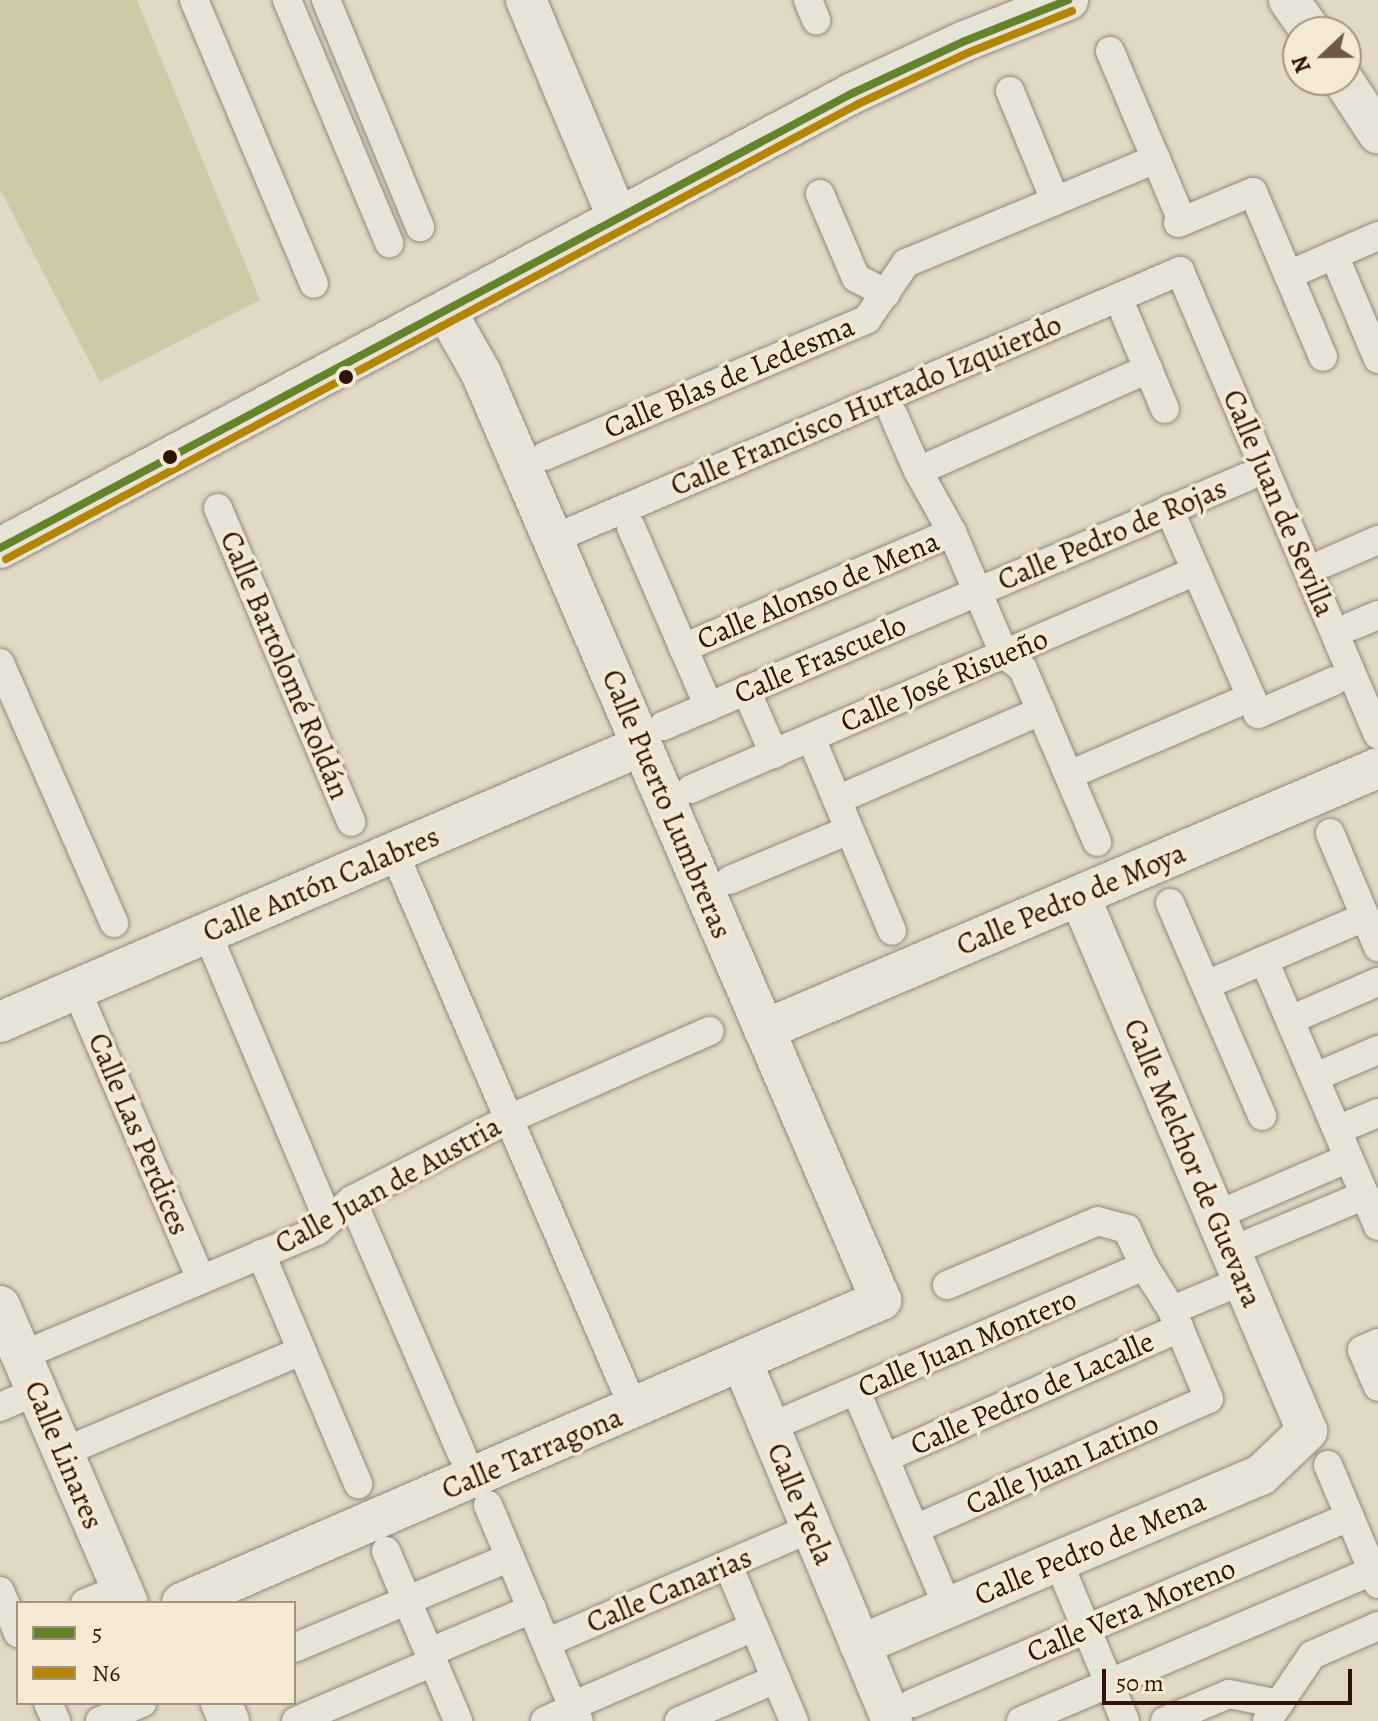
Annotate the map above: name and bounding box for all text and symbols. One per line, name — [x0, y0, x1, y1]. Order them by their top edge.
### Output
north arrow — [1282, 16, 1362, 96]
text: N — [1285, 51, 1319, 77]
street label: Calle Francisco Hurtado Izquierdo — [665, 306, 1067, 504]
street label: Calle Blas de Ledesma — [598, 308, 860, 446]
unlabelled marker — [338, 369, 354, 385]
street label: Calle Juan de Sevilla — [1215, 384, 1343, 622]
unlabelled marker — [162, 449, 178, 465]
street label: Calle Pedro de Rojas — [992, 470, 1232, 598]
street label: Calle Alonso de Mena — [692, 523, 944, 657]
street label: Calle Bartolomé Roldán — [212, 525, 358, 805]
street label: Calle Frascuelo — [729, 607, 911, 711]
street label: Calle José Risueño — [835, 620, 1053, 740]
street label: Calle Puerto Lumbreras — [594, 664, 740, 944]
street label: Calle Antón Calabres — [197, 818, 445, 950]
street label: Calle Pedro de Moya — [951, 835, 1191, 963]
street label: Calle Melchor de Guevara — [1116, 1013, 1270, 1313]
street label: Calle Las Perdices — [80, 1027, 198, 1241]
street label: Calle Juan de Austria — [269, 1108, 507, 1262]
street label: Calle Juan Montero — [852, 1281, 1082, 1405]
street label: Calle Pedro de Lacalle — [905, 1323, 1159, 1463]
street label: Calle Linares — [17, 1375, 111, 1535]
street label: Calle Tarragona — [436, 1399, 628, 1507]
street label: Calle Juan Latino — [960, 1405, 1164, 1523]
street label: Calle Yecla — [759, 1438, 843, 1570]
street label: Calle Pedro de Mena — [969, 1483, 1211, 1613]
street label: Calle Canarias — [581, 1539, 757, 1641]
street label: Calle Vera Moreno — [1021, 1550, 1241, 1670]
legend — [16, 1601, 296, 1705]
text: 5 — [92, 1617, 102, 1649]
scale bar — [1106, 1653, 1356, 1703]
text: N6 — [92, 1657, 120, 1689]
text: 50 m — [1116, 1667, 1164, 1699]

